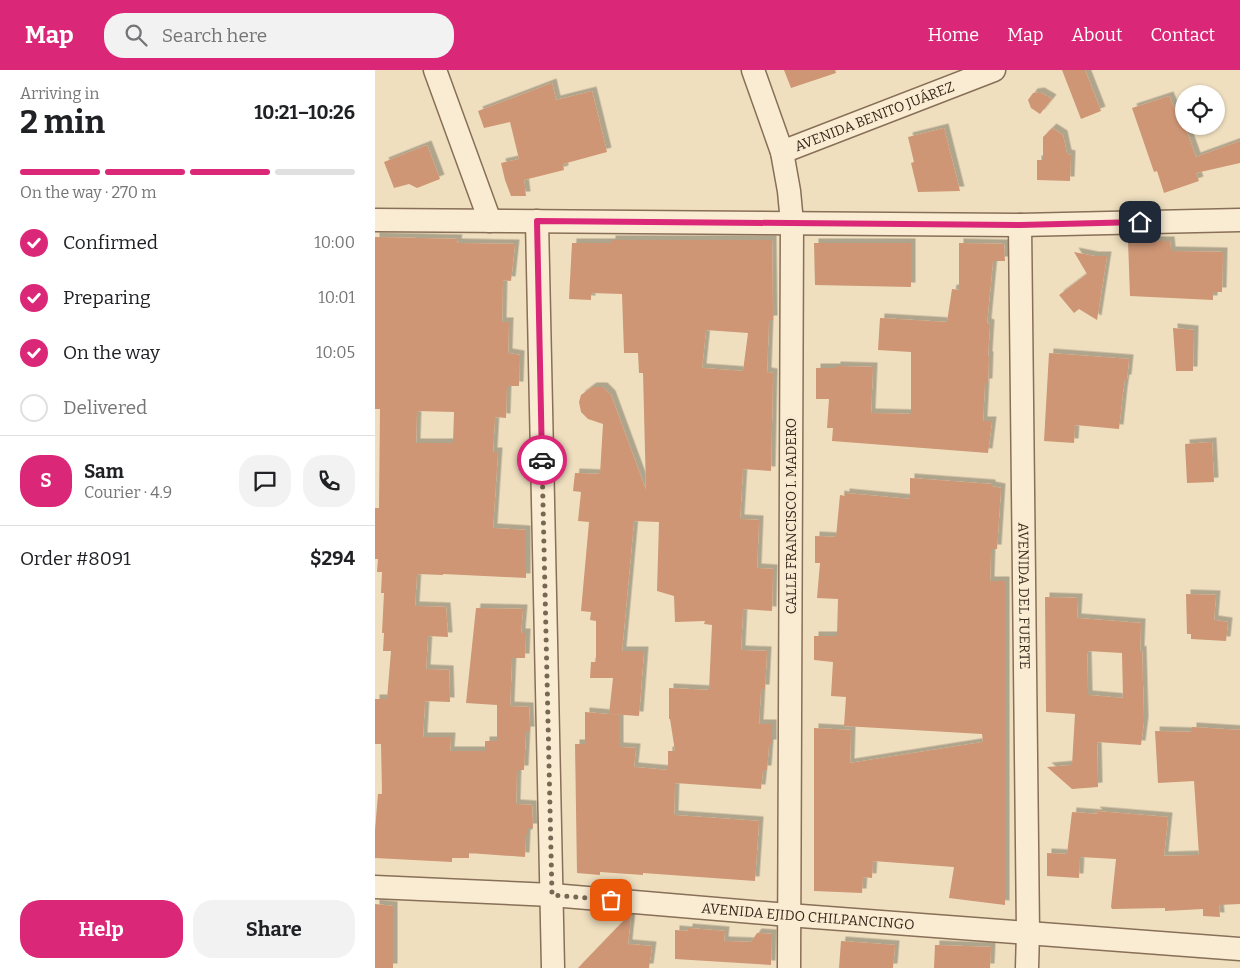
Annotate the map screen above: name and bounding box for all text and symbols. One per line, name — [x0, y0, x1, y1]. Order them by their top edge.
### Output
search box — [104, 13, 454, 58]
text: Map — [25, 21, 74, 49]
icon: search — [122, 21, 150, 49]
text: Search here — [162, 24, 267, 47]
text: Home — [928, 24, 979, 46]
text: Map — [1007, 24, 1043, 46]
text: About — [1071, 24, 1122, 46]
text: Contact — [1150, 24, 1215, 46]
street label: AVENIDA BENITO JUÁREZ — [792, 78, 957, 155]
text: Arriving in — [20, 84, 99, 103]
map controls — [1175, 85, 1225, 135]
button: locate — [1175, 85, 1225, 135]
text: 10:21–10:26 — [254, 101, 355, 124]
text: 2 min — [20, 103, 105, 141]
text: On the way · 270 m — [20, 183, 157, 202]
pin — [1119, 201, 1161, 243]
icon: home — [1126, 208, 1154, 236]
icon: check — [20, 229, 48, 257]
text: Confirmed — [63, 231, 158, 254]
text: 10:00 — [314, 233, 355, 252]
icon: check — [20, 284, 48, 312]
text: Preparing — [63, 286, 151, 309]
text: 10:01 — [318, 288, 355, 307]
icon: check — [20, 339, 48, 367]
text: On the way — [63, 341, 160, 364]
text: 10:05 — [316, 343, 355, 362]
text: Delivered — [63, 396, 147, 419]
street label: CALLE FRANCISCO I. MADERO — [783, 418, 800, 614]
courier — [517, 435, 567, 485]
icon: car — [528, 446, 556, 474]
button: chat — [239, 455, 291, 507]
button: phone — [303, 455, 355, 507]
text: Sam — [84, 460, 124, 483]
text: S — [40, 469, 52, 492]
text: Courier · 4.9 — [84, 483, 172, 502]
street label: AVENIDA DEL FUERTE — [1015, 522, 1034, 670]
text: Order #8091 — [20, 547, 131, 570]
text: $294 — [310, 547, 355, 570]
pin — [590, 879, 632, 921]
icon: bag — [597, 886, 625, 914]
street label: AVENIDA EJIDO CHILPANCINGO — [701, 899, 915, 933]
button: Help — [20, 900, 183, 958]
button: Share — [193, 900, 355, 958]

